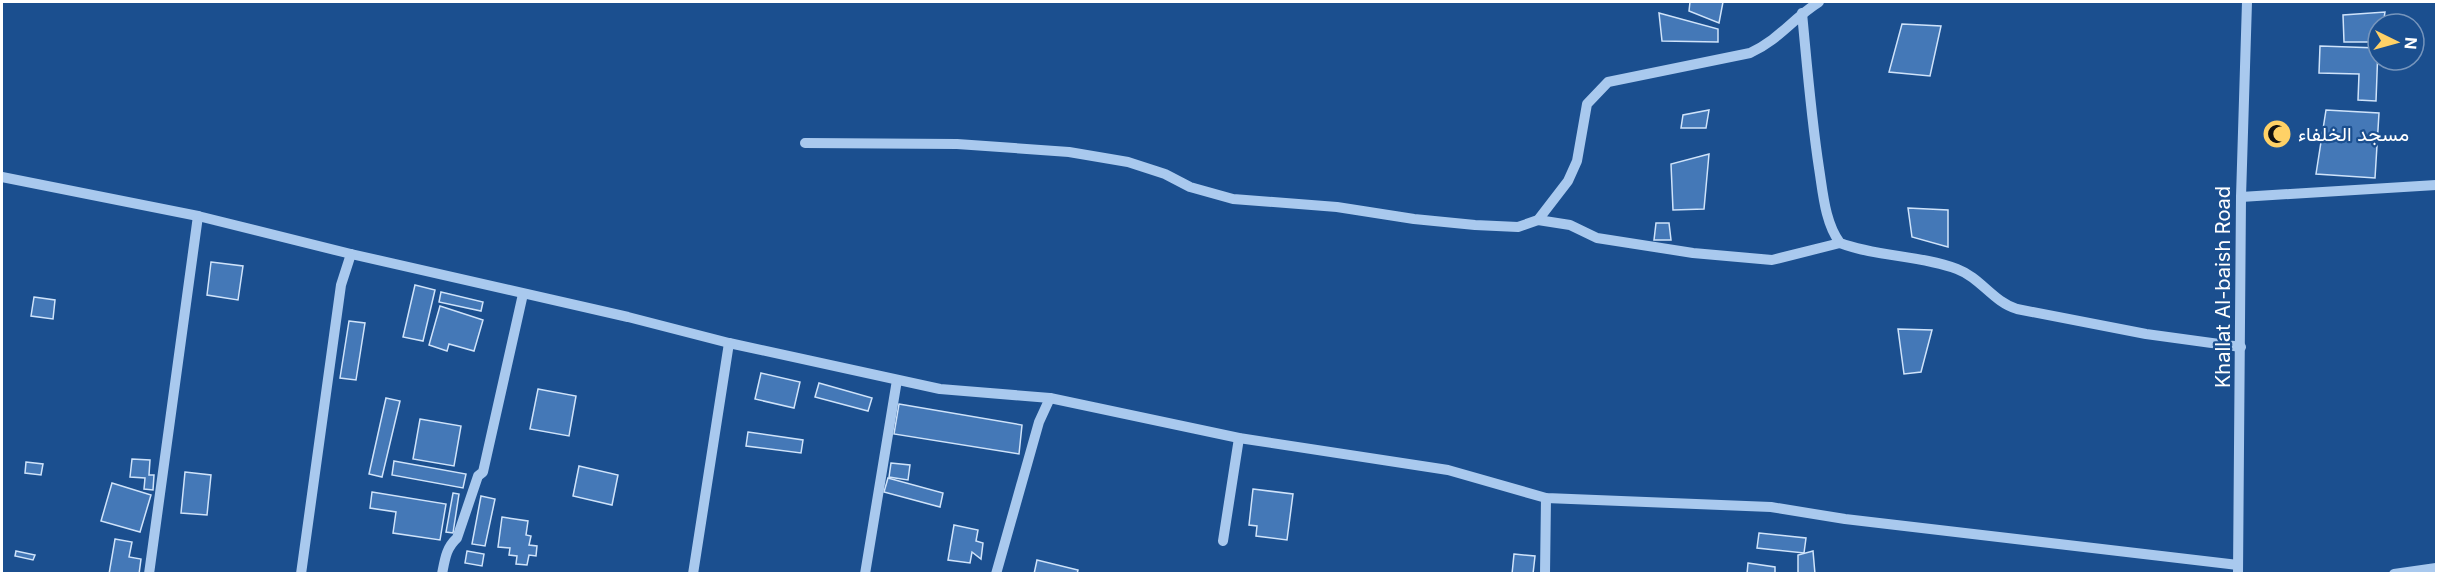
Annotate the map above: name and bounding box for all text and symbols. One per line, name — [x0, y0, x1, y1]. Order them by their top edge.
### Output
north arrow — [2366, 12, 2426, 72]
text: N — [2400, 36, 2421, 50]
mosque icon: مسجد الخلفاء — [2261, 118, 2293, 150]
place label: مسجد الخلفاء — [2298, 122, 2409, 146]
street label: Khallat Al-baish Road — [2211, 186, 2235, 388]

